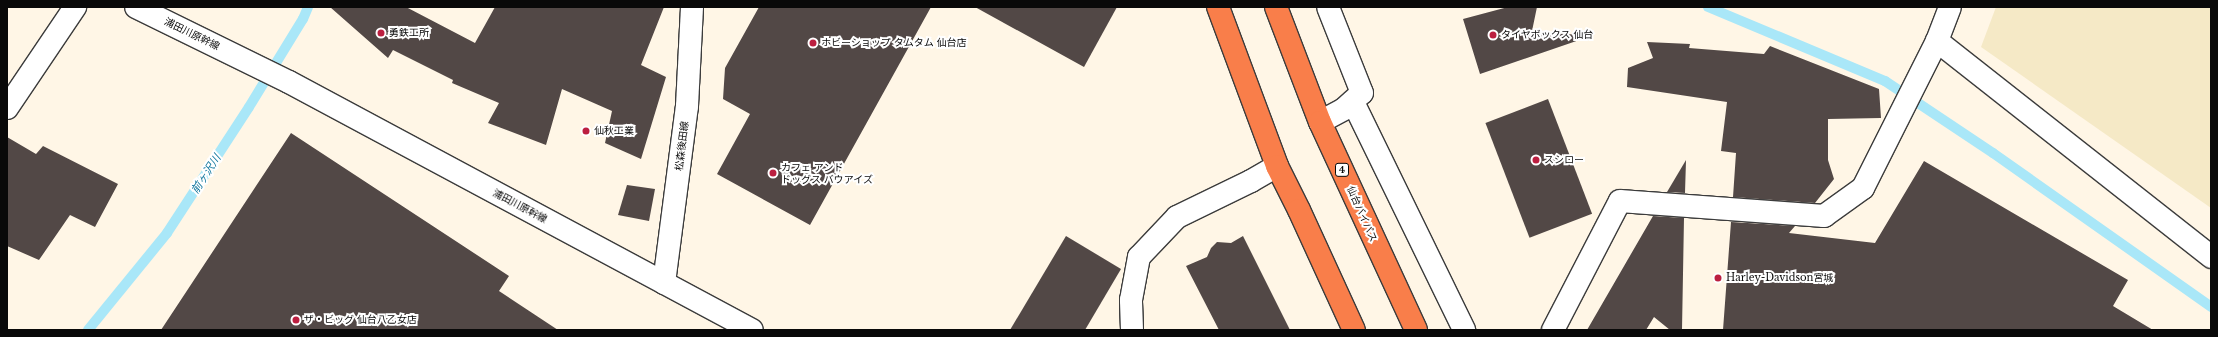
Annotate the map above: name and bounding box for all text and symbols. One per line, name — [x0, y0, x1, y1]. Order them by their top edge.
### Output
street label: 浦田川原幹線 — [162, 15, 222, 53]
place label: 勇鉄工所 — [389, 27, 429, 39]
marker: 勇鉄工所 — [376, 28, 386, 38]
place label: タイヤボックス 仙台 — [1501, 29, 1594, 41]
marker: タイヤボックス 仙台 — [1488, 30, 1498, 40]
place label: ホビーショップ タムタム 仙台店 — [821, 37, 967, 49]
marker: ホビーショップ タムタム 仙台店 — [808, 38, 818, 48]
street label: 松森後田線 — [673, 120, 691, 172]
place label: 仙秋工業 — [594, 125, 634, 137]
marker: 仙秋工業 — [581, 126, 591, 136]
water label: 前ヶ沢川 — [188, 152, 224, 196]
place label: スシロー — [1544, 154, 1584, 166]
marker: スシロー — [1531, 155, 1541, 165]
place label: カフェ アンド ドッグス バウアイズ — [781, 161, 874, 184]
road number: 4 — [1335, 163, 1349, 177]
marker: カフェ アンド ドッグス バウアイズ — [768, 168, 778, 178]
street label: 仙台バイパス — [1344, 184, 1380, 244]
street label: 浦田川原幹線 — [491, 187, 549, 225]
place label: Harley-Davidson宮城 — [1726, 272, 1833, 284]
marker: Harley-Davidson宮城 — [1713, 273, 1723, 283]
place label: ザ・ビッグ 仙台八乙女店 — [304, 314, 417, 326]
marker: ザ・ビッグ 仙台八乙女店 — [291, 315, 301, 325]

